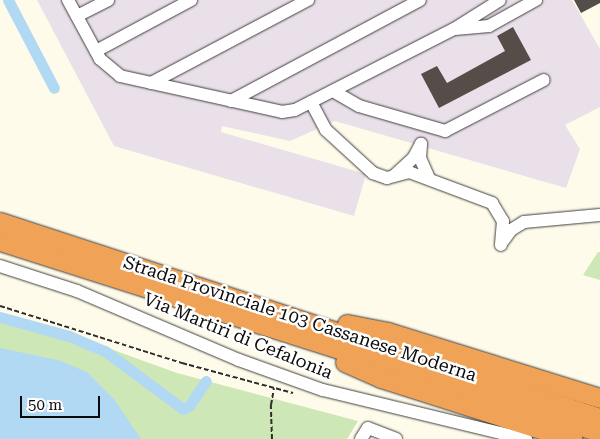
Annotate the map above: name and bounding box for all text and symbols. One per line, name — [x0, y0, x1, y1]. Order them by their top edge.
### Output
street label: Strada Provinciale 103 Cassanese Moderna — [121, 252, 479, 386]
street label: Via Martiri di Cefalonia — [140, 288, 336, 384]
scale bar — [22, 386, 102, 418]
text: 50 m — [28, 396, 62, 414]

